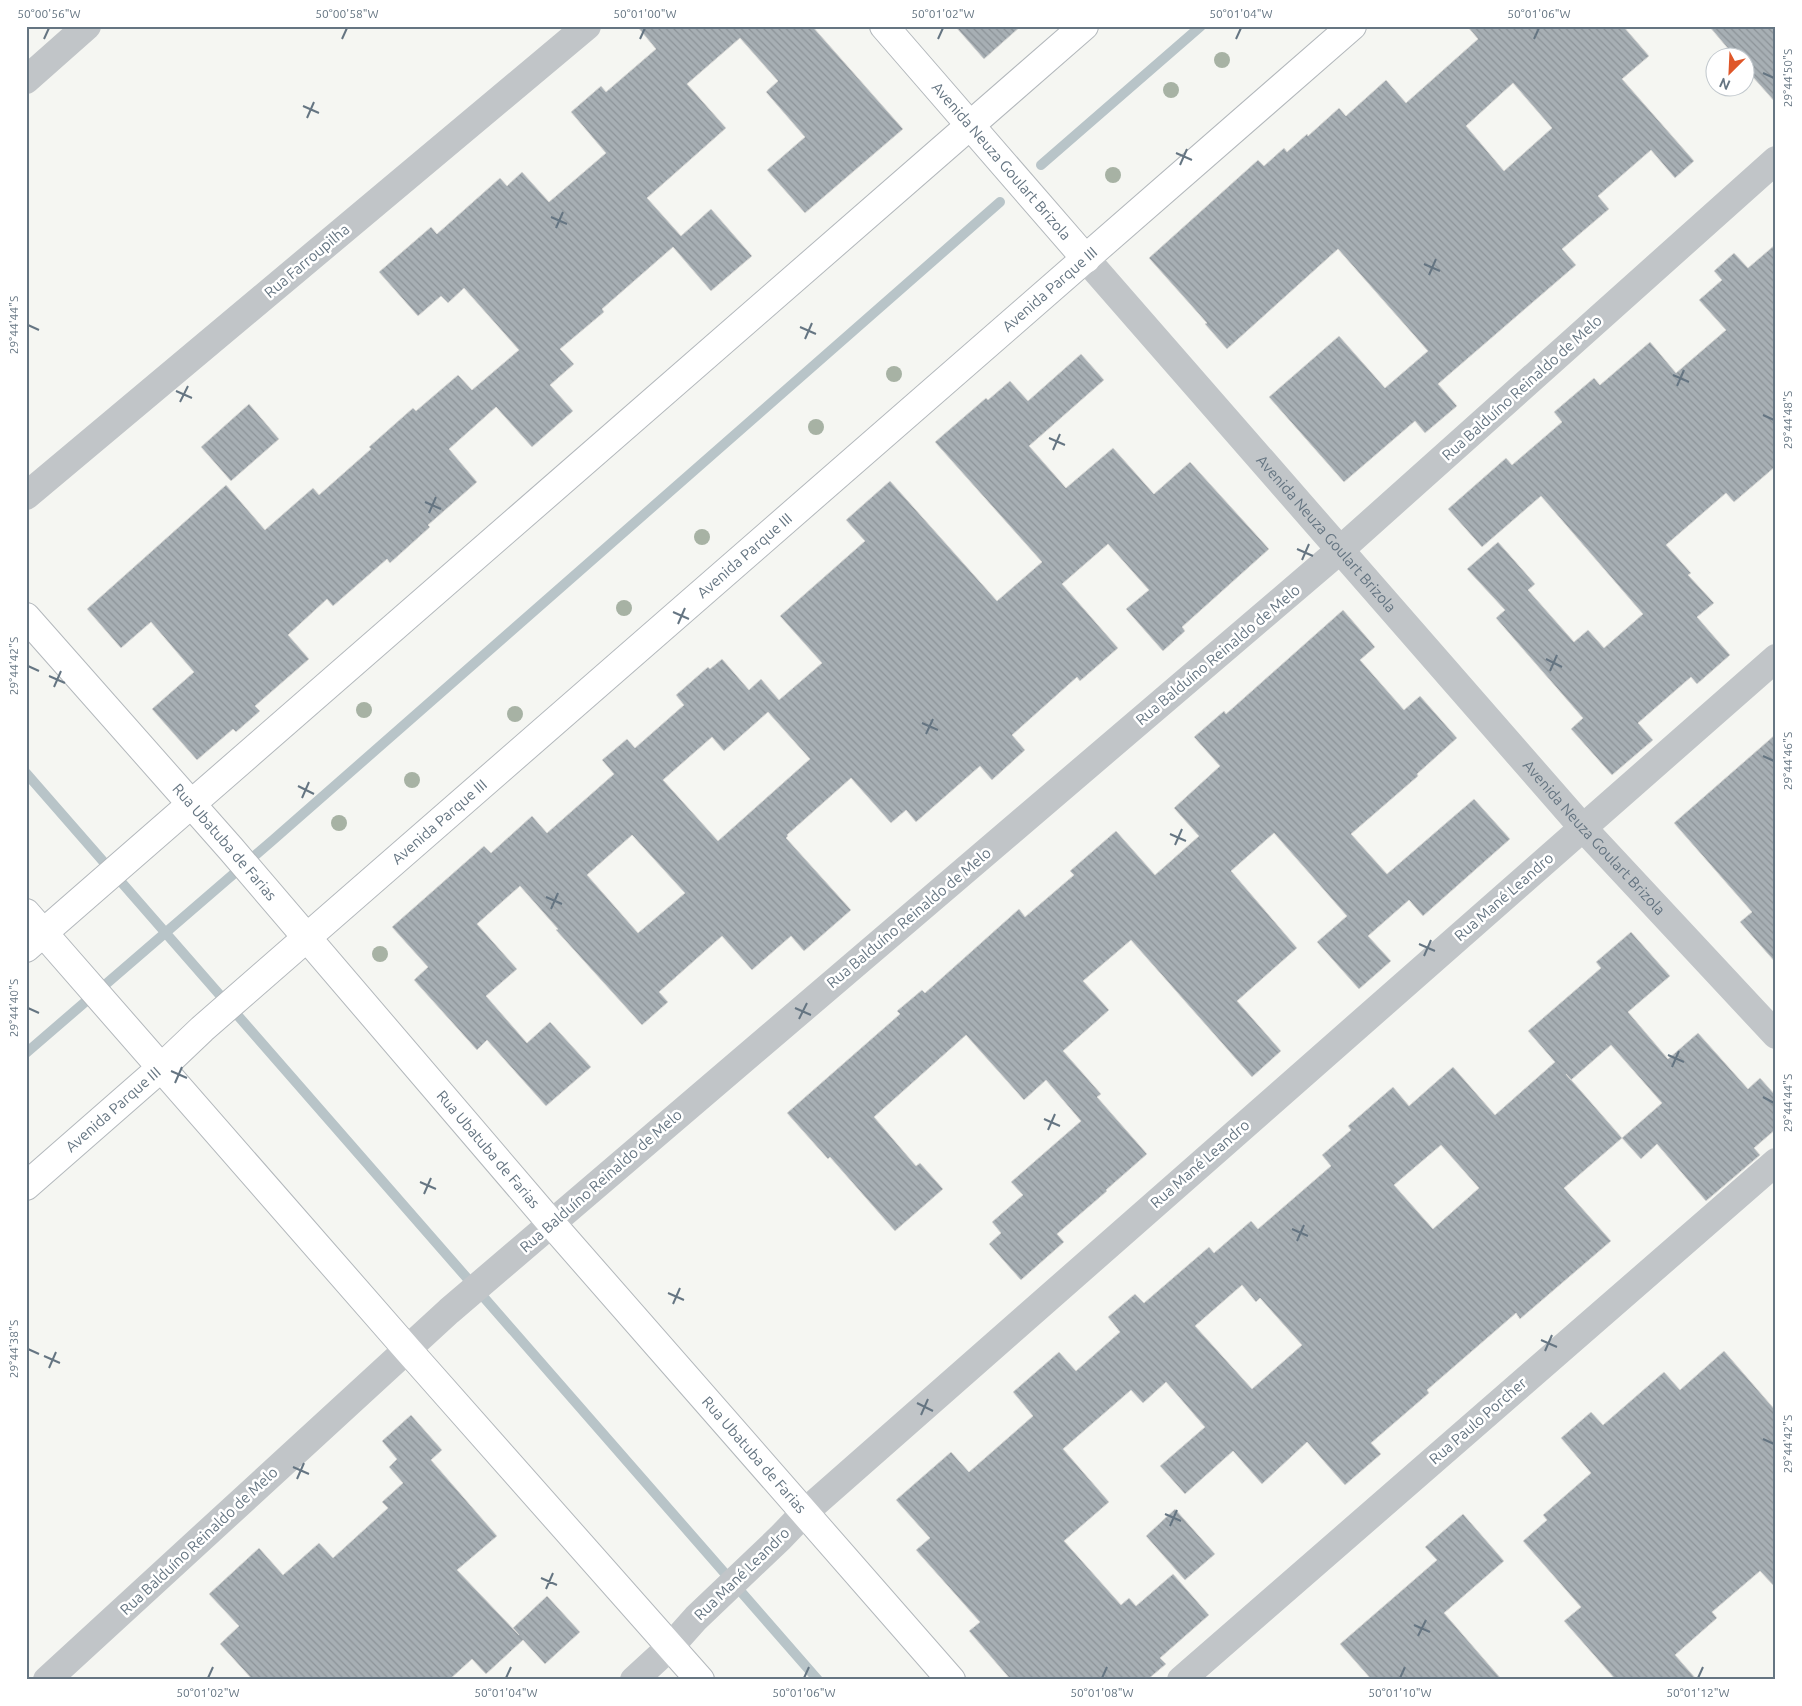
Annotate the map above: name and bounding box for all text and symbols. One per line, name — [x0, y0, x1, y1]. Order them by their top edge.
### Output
text: 50°00'56"W — [17, 7, 81, 20]
text: 50°00'58"W — [315, 7, 379, 20]
text: 50°01'00"W — [613, 7, 677, 20]
text: 50°01'02"W — [911, 7, 975, 20]
text: 50°01'04"W — [1209, 7, 1273, 20]
text: 50°01'06"W — [1507, 7, 1571, 20]
north arrow — [1704, 48, 1754, 98]
text: 29°44'50"S — [1781, 49, 1794, 107]
text: N — [1717, 74, 1733, 93]
street label: Avenida Neuza Goulart Brizola — [929, 79, 1075, 243]
street label: Rua Farroupilha — [261, 220, 353, 301]
street label: Avenida Parque III — [999, 243, 1100, 335]
text: 29°44'44"S — [7, 296, 20, 354]
street label: Rua Balduíno Reinaldo de Melo — [1438, 311, 1605, 464]
text: 29°44'48"S — [1781, 391, 1794, 449]
street label: Avenida Neuza Goulart Brizola — [1253, 452, 1400, 616]
street label: Avenida Parque III — [694, 509, 795, 601]
street label: Rua Balduíno Reinaldo de Melo — [1132, 581, 1303, 728]
text: 29°44'42"S — [7, 637, 20, 695]
text: 29°44'46"S — [1781, 732, 1794, 790]
street label: Avenida Neuza Goulart Brizola — [1520, 757, 1669, 918]
street label: Avenida Parque III — [388, 776, 490, 867]
street label: Rua Ubatuba de Farias — [169, 780, 280, 904]
street label: Rua Balduíno Reinaldo de Melo — [823, 844, 994, 991]
street label: Rua Mané Leandro — [1451, 849, 1557, 944]
text: 29°44'40"S — [7, 979, 20, 1037]
street label: Avenida Parque III — [62, 1063, 164, 1155]
text: 29°44'44"S — [1781, 1074, 1794, 1132]
street label: Rua Ubatuba de Farias — [433, 1087, 543, 1211]
street label: Rua Balduíno Reinaldo de Melo — [516, 1106, 685, 1256]
street label: Rua Mané Leandro — [1147, 1116, 1253, 1211]
text: 29°44'38"S — [7, 1320, 20, 1378]
street label: Rua Paulo Porcher — [1426, 1374, 1530, 1467]
street label: Rua Ubatuba de Farias — [699, 1393, 810, 1516]
text: 29°44'42"S — [1781, 1415, 1794, 1473]
street label: Rua Balduíno Reinaldo de Melo — [116, 1463, 281, 1618]
street label: Rua Mané Leandro — [691, 1524, 793, 1623]
text: 50°01'02"W — [176, 1686, 240, 1699]
text: 50°01'04"W — [474, 1686, 538, 1699]
text: 50°01'06"W — [772, 1686, 836, 1699]
text: 50°01'08"W — [1070, 1686, 1134, 1699]
text: 50°01'10"W — [1368, 1686, 1432, 1699]
text: 50°01'12"W — [1666, 1686, 1730, 1699]

